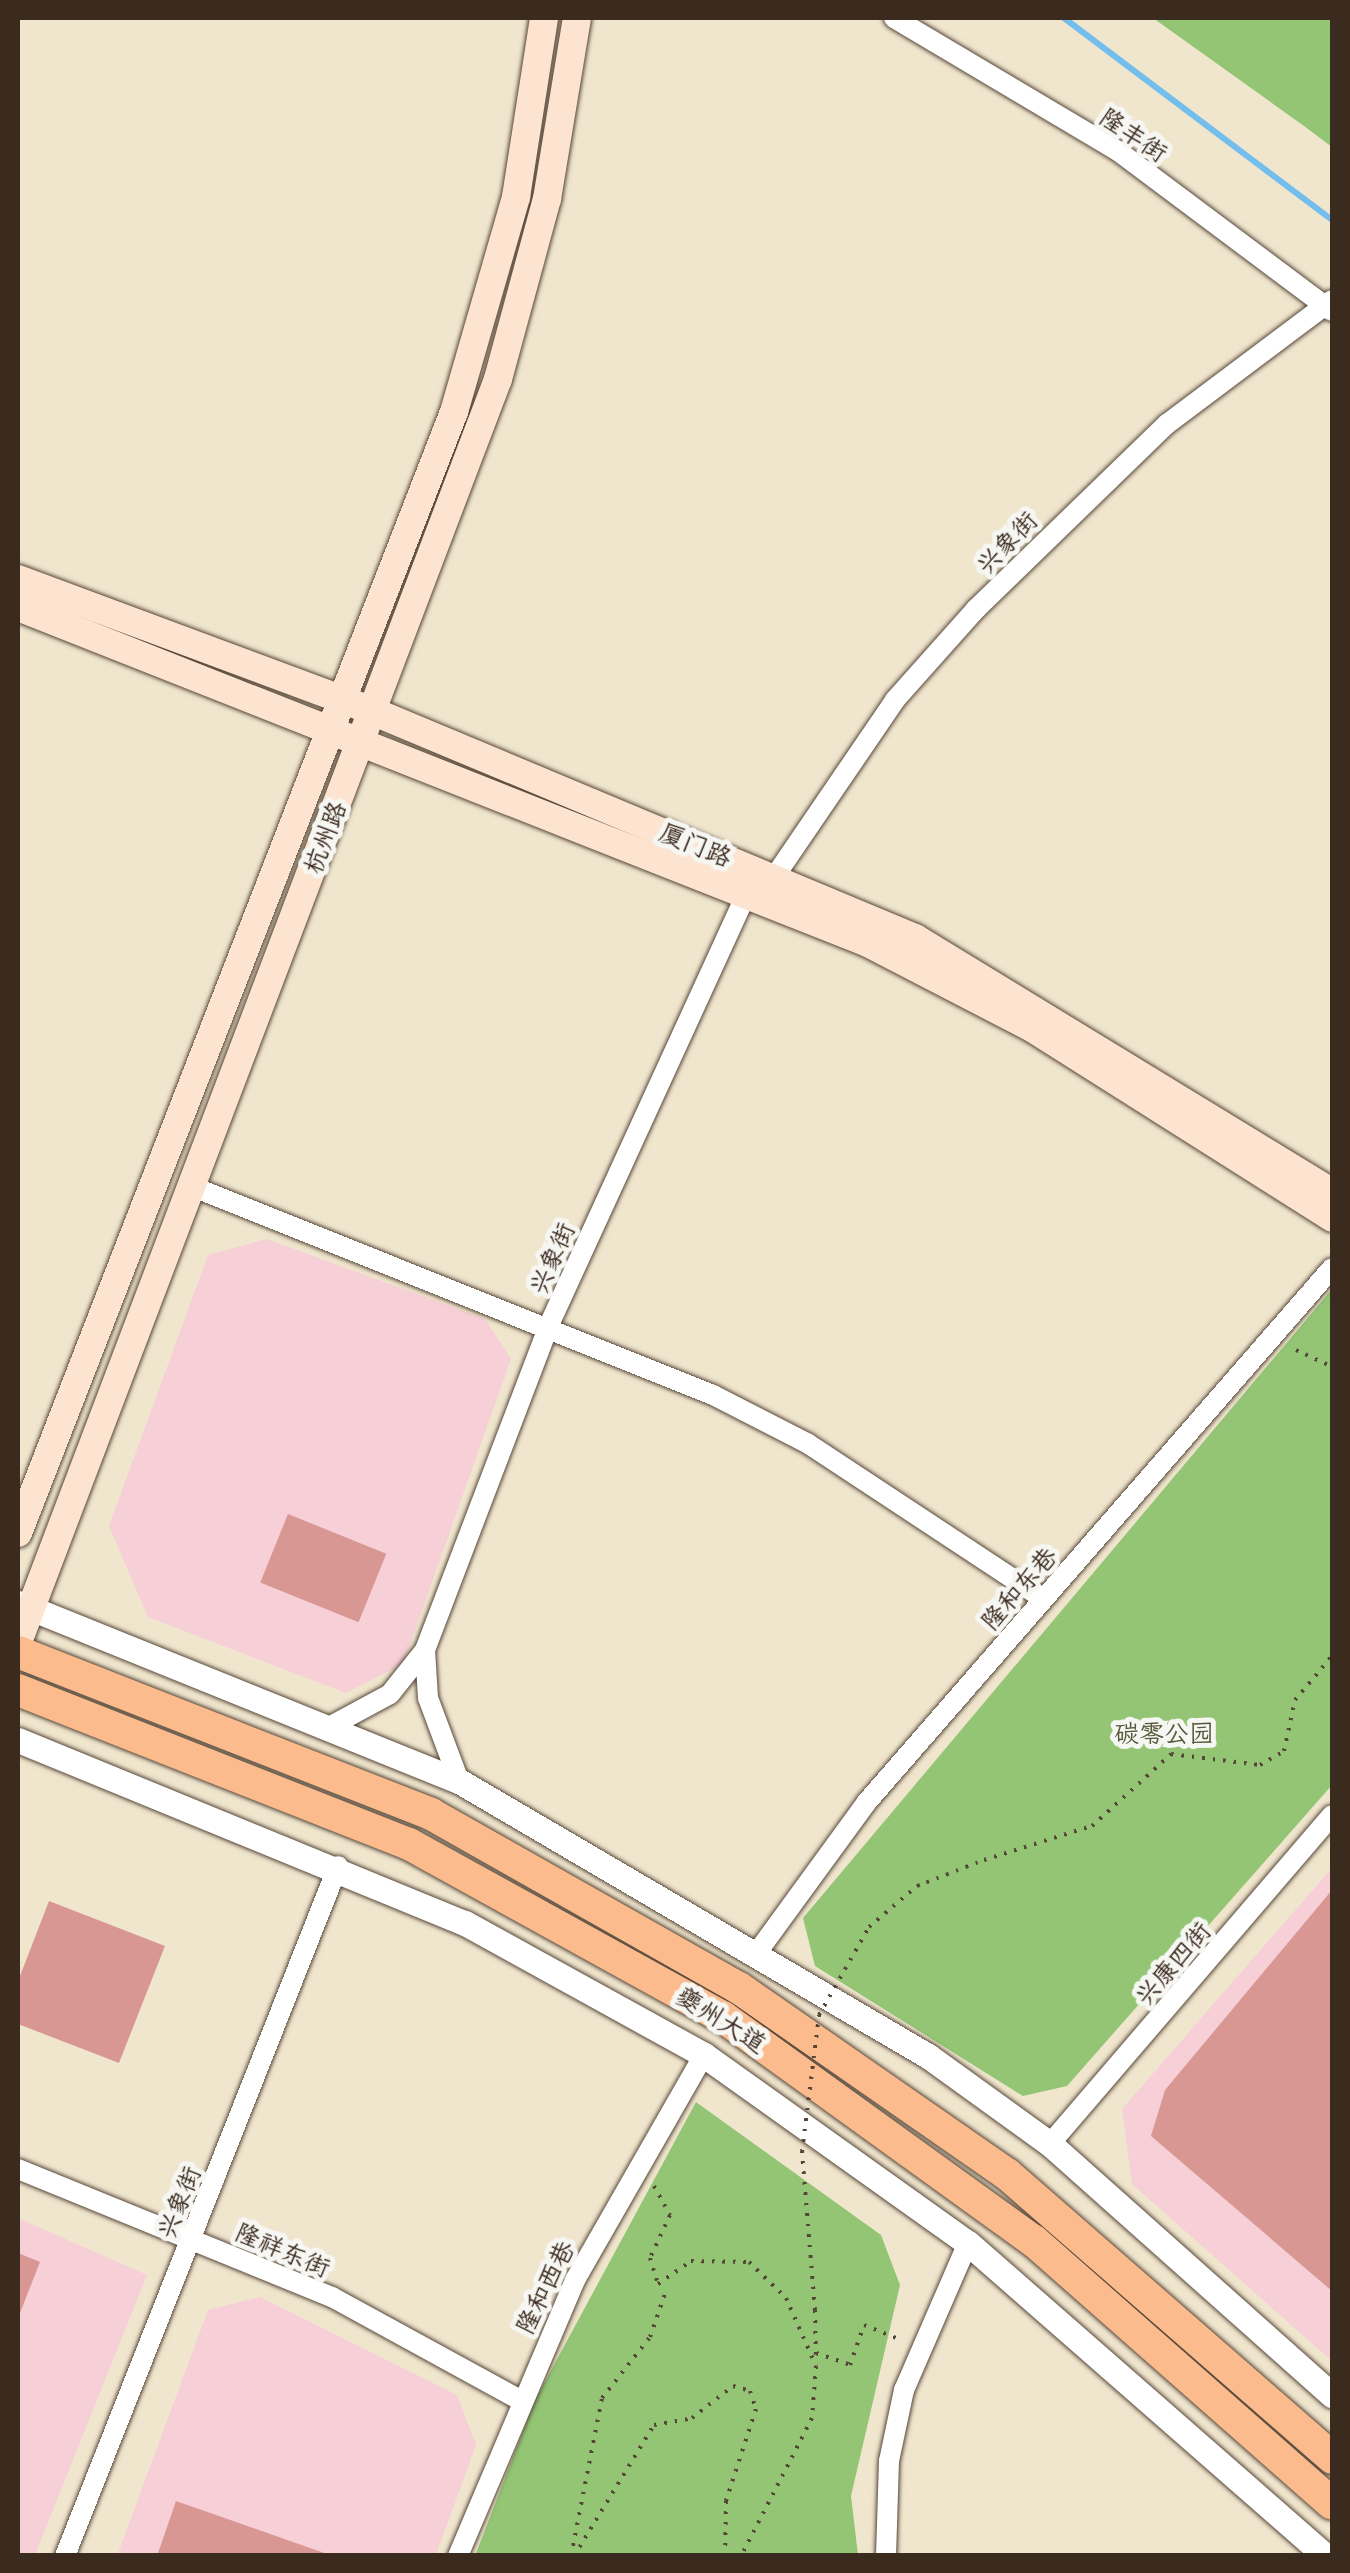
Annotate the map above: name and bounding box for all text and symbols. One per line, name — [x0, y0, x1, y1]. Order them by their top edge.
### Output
street label: 隆丰街 — [1095, 101, 1173, 167]
street label: 兴象街 — [969, 505, 1043, 579]
street label: 杭州路 — [297, 797, 351, 877]
street label: 厦门路 — [656, 816, 736, 872]
street label: 兴象街 — [522, 1218, 580, 1298]
street label: 隆和东巷 — [974, 1540, 1062, 1636]
park label: 碳零公园 — [1114, 1717, 1214, 1747]
street label: 兴康四街 — [1128, 1915, 1216, 2011]
street label: 夔州大道 — [672, 1980, 772, 2058]
street label: 兴象街 — [150, 2162, 206, 2242]
street label: 隆祥东街 — [231, 2216, 335, 2282]
street label: 隆和西巷 — [509, 2235, 579, 2339]

